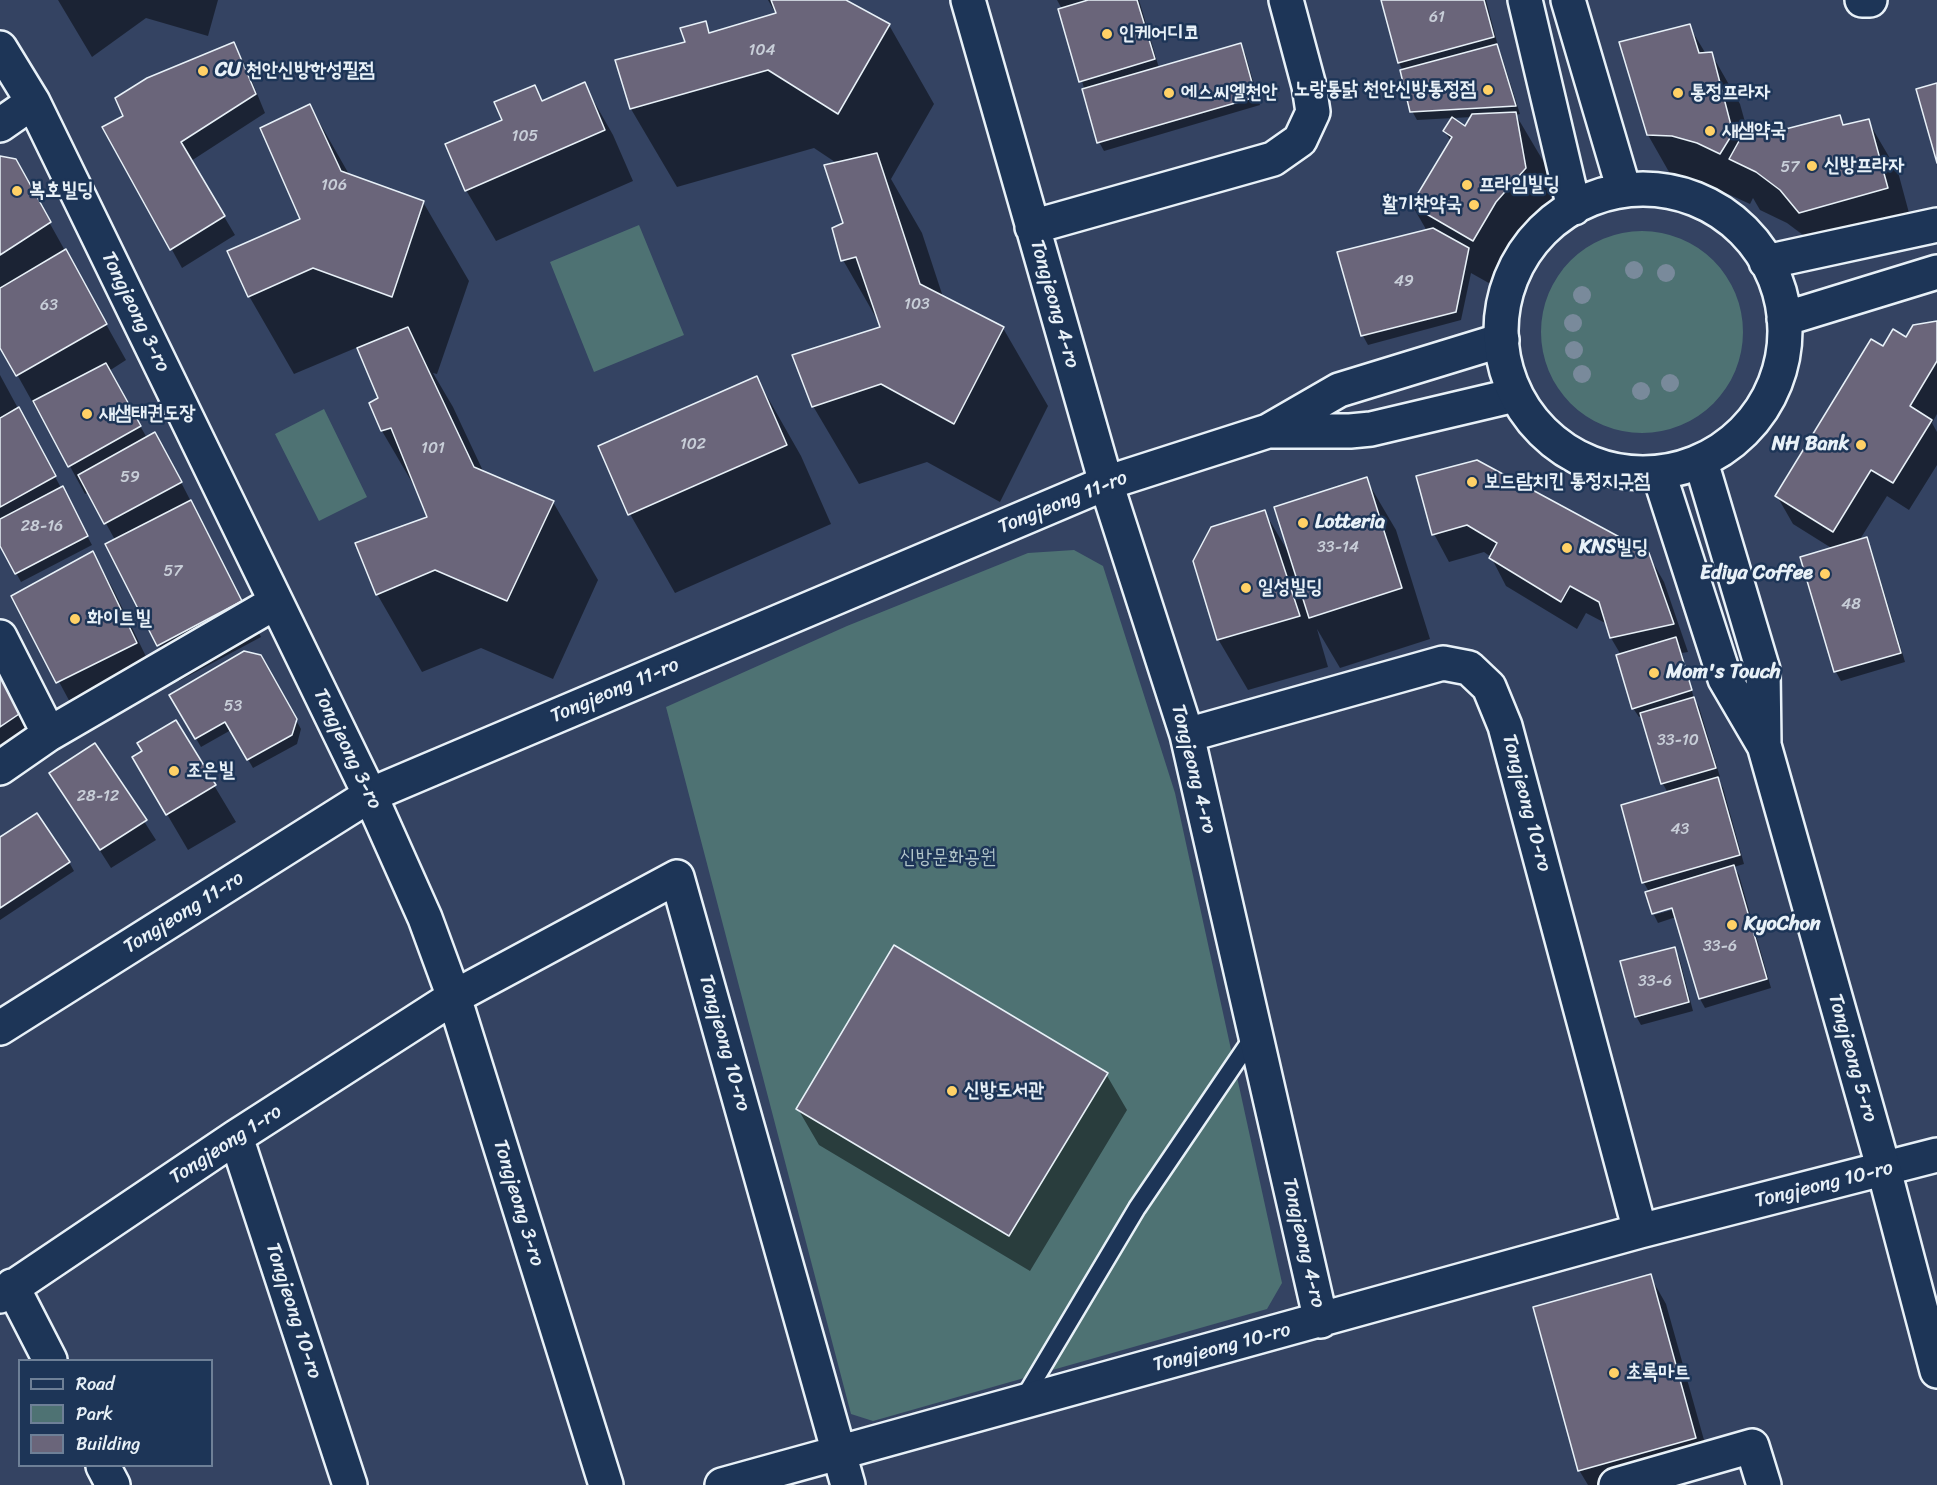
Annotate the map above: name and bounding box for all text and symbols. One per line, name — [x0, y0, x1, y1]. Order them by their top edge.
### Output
house number: 61 — [1429, 8, 1445, 28]
place label: 인케어디코 — [1119, 22, 1199, 46]
marker: 인케어디코 — [1100, 27, 1114, 41]
house number: 104 — [749, 41, 775, 61]
place label: CU 천안신방한성필점 — [215, 59, 375, 83]
marker: CU 천안신방한성필점 — [196, 64, 210, 78]
place label: 노랑통닭 천안신방통정점 — [1294, 78, 1476, 102]
place label: 에스씨엘천안 — [1181, 81, 1278, 105]
place label: 통정프라자 — [1690, 81, 1770, 105]
marker: 노랑통닭 천안신방통정점 — [1481, 83, 1495, 97]
marker: 에스씨엘천안 — [1162, 86, 1176, 100]
marker: 통정프라자 — [1671, 86, 1685, 100]
place label: 새샘약국 — [1722, 119, 1786, 143]
marker: 새샘약국 — [1703, 124, 1717, 138]
house number: 105 — [512, 127, 538, 147]
place label: 신방프라자 — [1824, 154, 1904, 178]
house number: 57 — [1781, 158, 1799, 178]
marker: 신방프라자 — [1805, 159, 1819, 173]
place label: 프라임빌딩 — [1479, 173, 1559, 197]
house number: 106 — [321, 176, 347, 196]
marker: 프라임빌딩 — [1460, 178, 1474, 192]
place label: 복호빌딩 — [29, 179, 93, 203]
marker: 복호빌딩 — [10, 184, 24, 198]
place label: 활기찬약국 — [1382, 193, 1462, 217]
marker: 활기찬약국 — [1467, 198, 1481, 212]
street label: Tongjeong 4-ro — [1024, 237, 1084, 371]
street label: Tongjeong 3-ro — [95, 248, 175, 376]
house number: 49 — [1394, 272, 1414, 292]
house number: 103 — [904, 295, 930, 315]
house number: 63 — [40, 296, 58, 316]
place label: 새샘태권도장 — [99, 402, 196, 426]
marker: 새샘태권도장 — [80, 407, 94, 421]
place label: NH Bank — [1772, 433, 1849, 457]
house number: 102 — [680, 435, 706, 455]
marker: NH Bank — [1854, 438, 1868, 452]
house number: 101 — [421, 439, 445, 459]
street label: Tongjeong 11-ro — [995, 466, 1131, 540]
house number: 59 — [120, 468, 140, 488]
place label: 보드람치킨 통정지구점 — [1484, 470, 1650, 494]
marker: 보드람치킨 통정지구점 — [1465, 475, 1479, 489]
place label: Lotteria — [1315, 511, 1385, 535]
marker: Lotteria — [1296, 516, 1310, 530]
house number: 28-16 — [21, 517, 63, 537]
place label: KNS빌딩 — [1579, 536, 1648, 560]
house number: 33-14 — [1317, 538, 1359, 558]
marker: KNS빌딩 — [1560, 541, 1574, 555]
house number: 57 — [164, 562, 182, 582]
place label: Ediya Coffee — [1700, 562, 1813, 586]
marker: Ediya Coffee — [1818, 567, 1832, 581]
place label: 일성빌딩 — [1258, 576, 1322, 600]
marker: 일성빌딩 — [1239, 581, 1253, 595]
house number: 48 — [1841, 595, 1861, 615]
place label: 화이트빌 — [87, 607, 151, 631]
marker: 화이트빌 — [68, 612, 82, 626]
street label: Tongjeong 11-ro — [547, 653, 683, 729]
place label: Mom's Touch — [1666, 661, 1780, 685]
marker: Mom's Touch — [1647, 666, 1661, 680]
street label: Tongjeong 3-ro — [307, 685, 387, 813]
house number: 53 — [224, 697, 242, 717]
street label: Tongjeong 4-ro — [1165, 702, 1221, 836]
house number: 33-10 — [1657, 731, 1699, 751]
street label: Tongjeong 10-ro — [1496, 732, 1556, 874]
place label: 조은빌 — [186, 759, 234, 783]
marker: 조은빌 — [167, 764, 181, 778]
house number: 28-12 — [77, 787, 119, 807]
house number: 43 — [1671, 820, 1689, 840]
park label: 신방문화공원 — [900, 846, 996, 870]
street label: Tongjeong 11-ro — [119, 866, 249, 960]
place label: KyoChon — [1744, 913, 1821, 937]
marker: KyoChon — [1725, 918, 1739, 932]
house number: 33-6 — [1703, 937, 1737, 957]
street label: Tongjeong 10-ro — [693, 972, 755, 1114]
house number: 33-6 — [1638, 972, 1672, 992]
street label: Tongjeong 5-ro — [1822, 991, 1882, 1125]
place label: 신방도서관 — [964, 1079, 1044, 1103]
marker: 신방도서관 — [945, 1084, 959, 1098]
street label: Tongjeong 1-ro — [166, 1100, 286, 1190]
street label: Tongjeong 3-ro — [487, 1137, 549, 1269]
street label: Tongjeong 10-ro — [1753, 1156, 1895, 1214]
street label: Tongjeong 4-ro — [1276, 1176, 1330, 1310]
street label: Tongjeong 10-ro — [260, 1240, 326, 1382]
street label: Tongjeong 10-ro — [1151, 1318, 1293, 1378]
legend — [18, 1359, 213, 1467]
place label: 초록마트 — [1626, 1361, 1690, 1385]
marker: 초록마트 — [1607, 1366, 1621, 1380]
text: Road — [76, 1368, 115, 1400]
text: Park — [76, 1398, 113, 1430]
text: Building — [76, 1428, 140, 1460]

